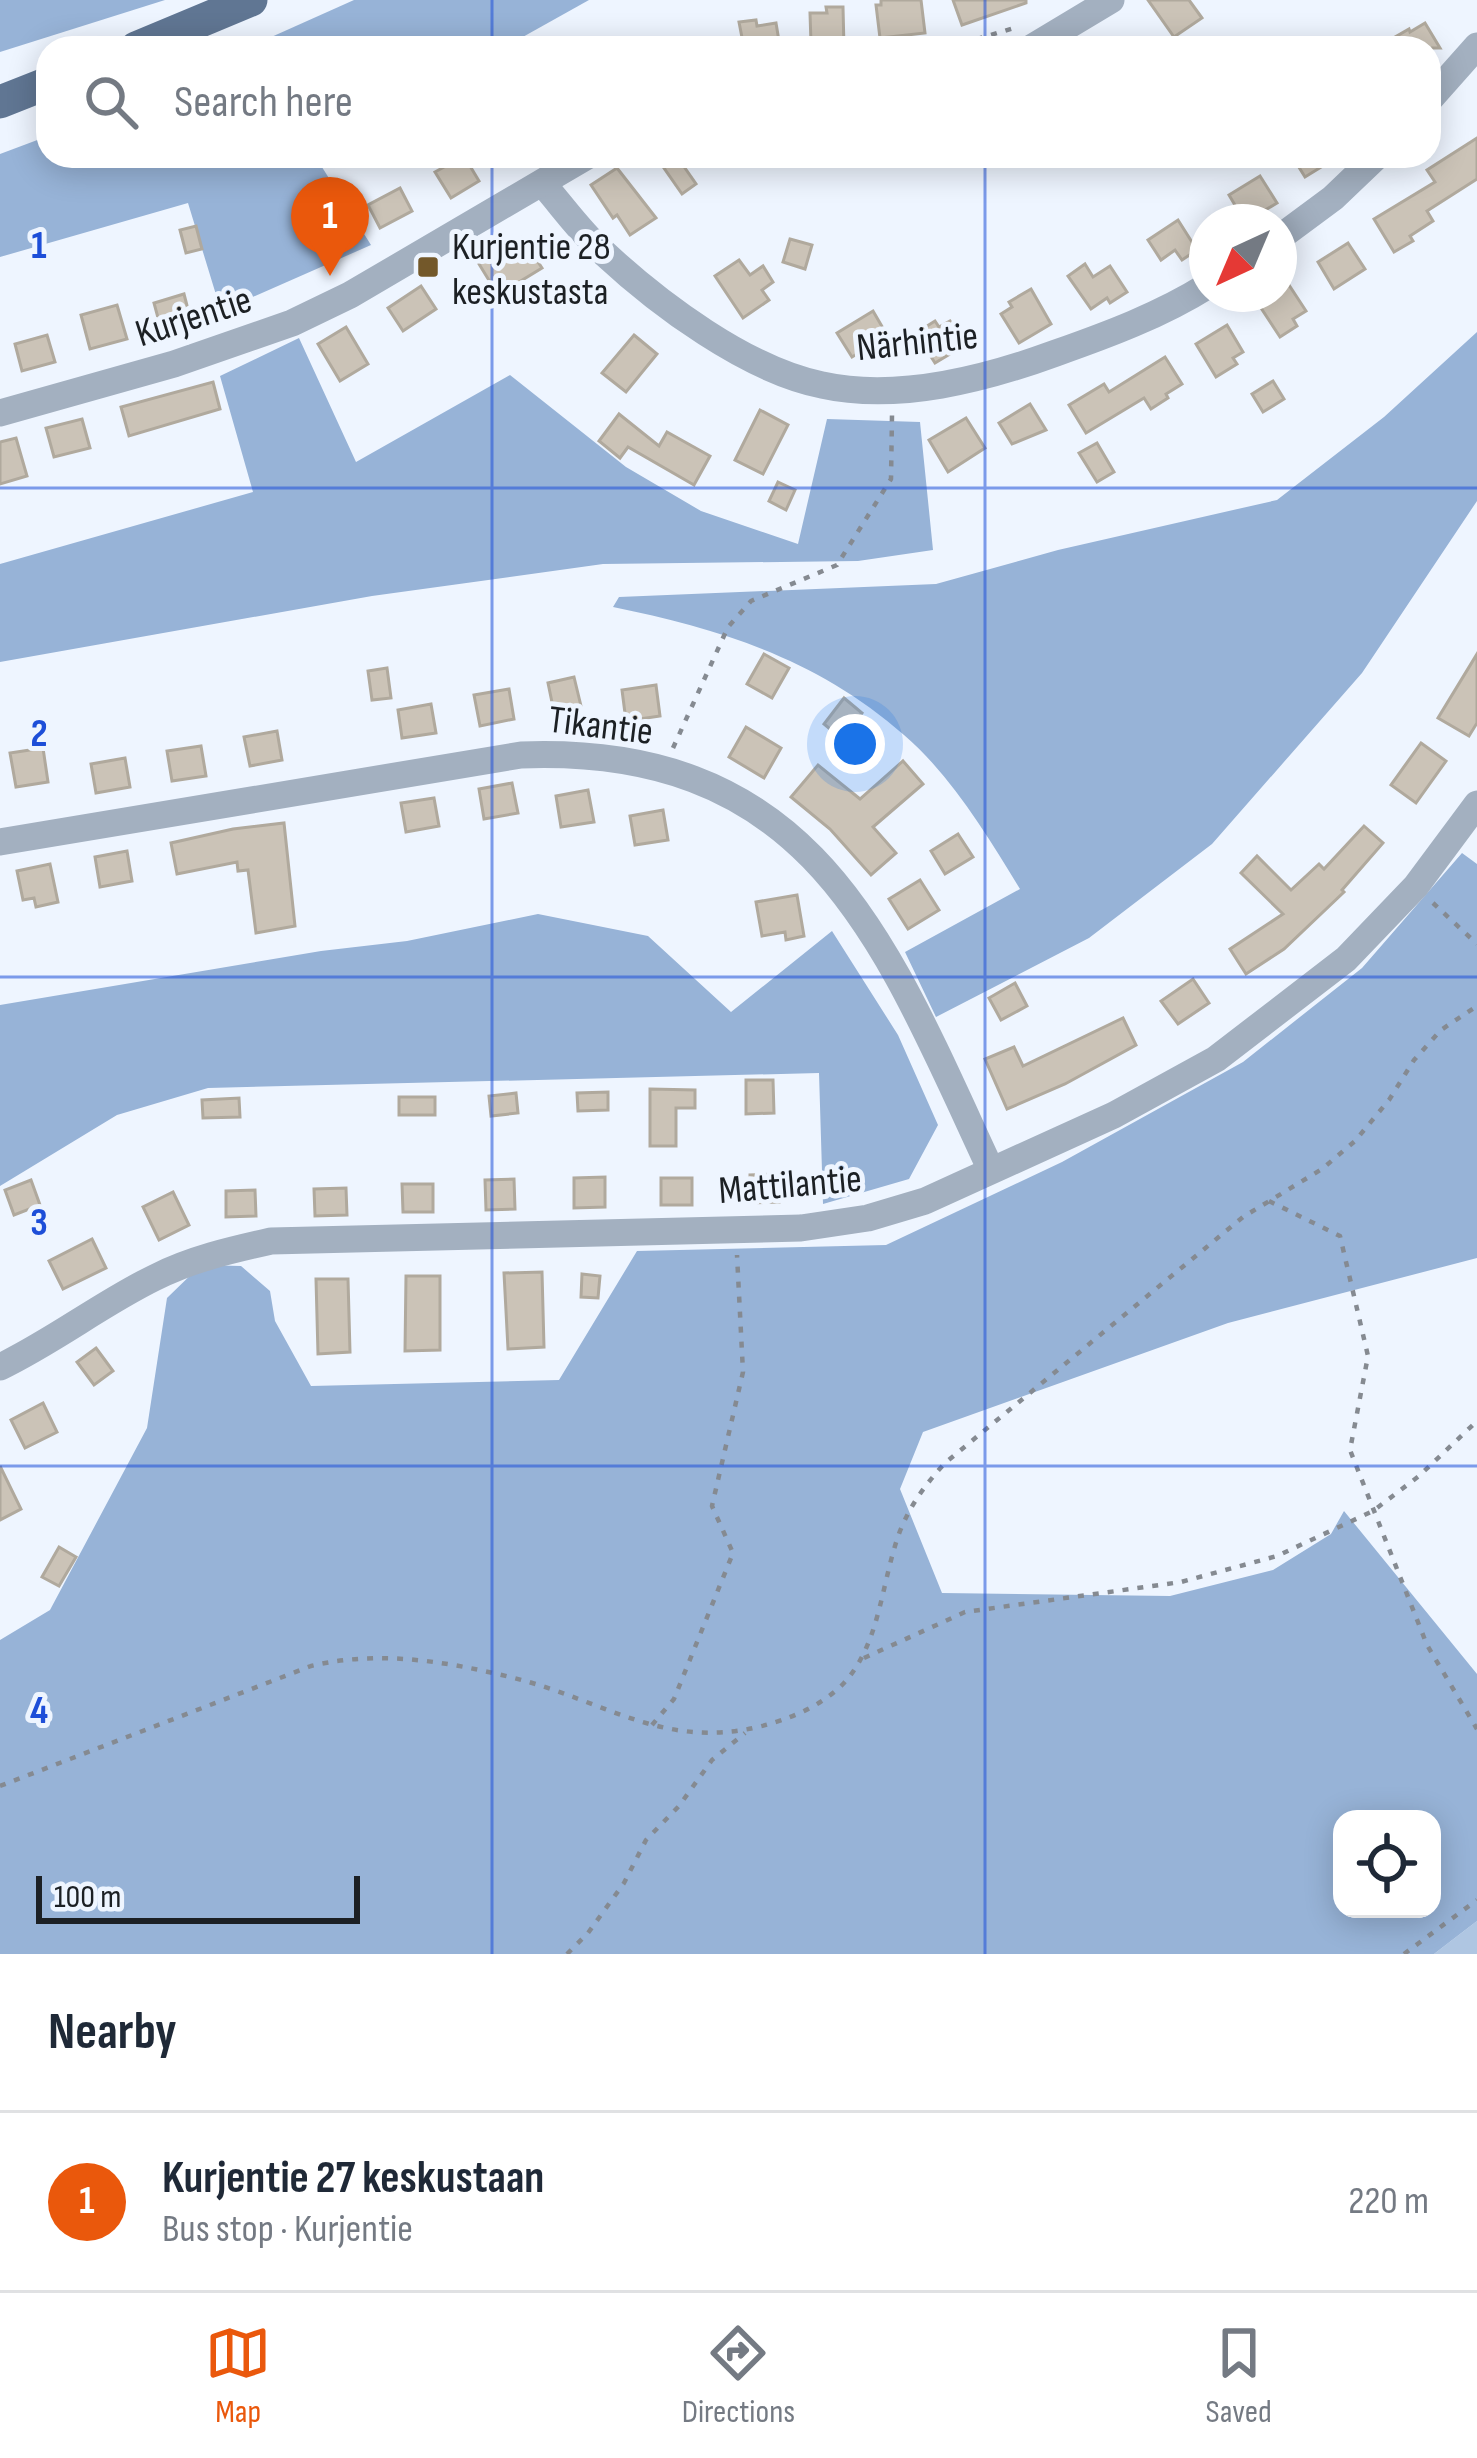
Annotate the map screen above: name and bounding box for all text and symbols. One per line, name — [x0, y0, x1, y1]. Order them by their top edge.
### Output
search box — [36, 36, 1441, 168]
icon: search — [78, 69, 144, 135]
text: Search here — [174, 75, 353, 130]
pin: 1 — [291, 177, 369, 276]
north arrow — [1189, 204, 1297, 312]
text: 1 — [31, 223, 47, 270]
place label: Kurjentie 28 keskustasta — [452, 224, 610, 316]
marker: Kurjentie 28 keskustasta — [415, 254, 441, 280]
street label: Kurjentie — [130, 277, 258, 358]
street label: Närhintie — [854, 313, 980, 372]
street label: Tikantie — [546, 697, 656, 756]
text: 2 — [30, 711, 48, 758]
your location — [825, 714, 885, 774]
street label: Mattilantie — [717, 1156, 864, 1215]
text: 3 — [30, 1200, 48, 1247]
text: 4 — [30, 1688, 48, 1735]
map controls — [1333, 1810, 1441, 1918]
button: locate — [1333, 1810, 1441, 1918]
scale bar — [36, 1870, 360, 1923]
text: 100 m — [54, 1877, 121, 1917]
text: Nearby — [48, 2002, 177, 2063]
text: Kurjentie 27 keskustaan — [162, 2151, 544, 2206]
text: 1 — [79, 2178, 95, 2225]
text: 220 m — [1348, 2178, 1429, 2225]
text: Bus stop · Kurjentie — [162, 2206, 413, 2253]
tab: Map — [205, 2320, 271, 2432]
tab: Directions — [682, 2320, 795, 2432]
tab: Saved — [1206, 2320, 1272, 2432]

